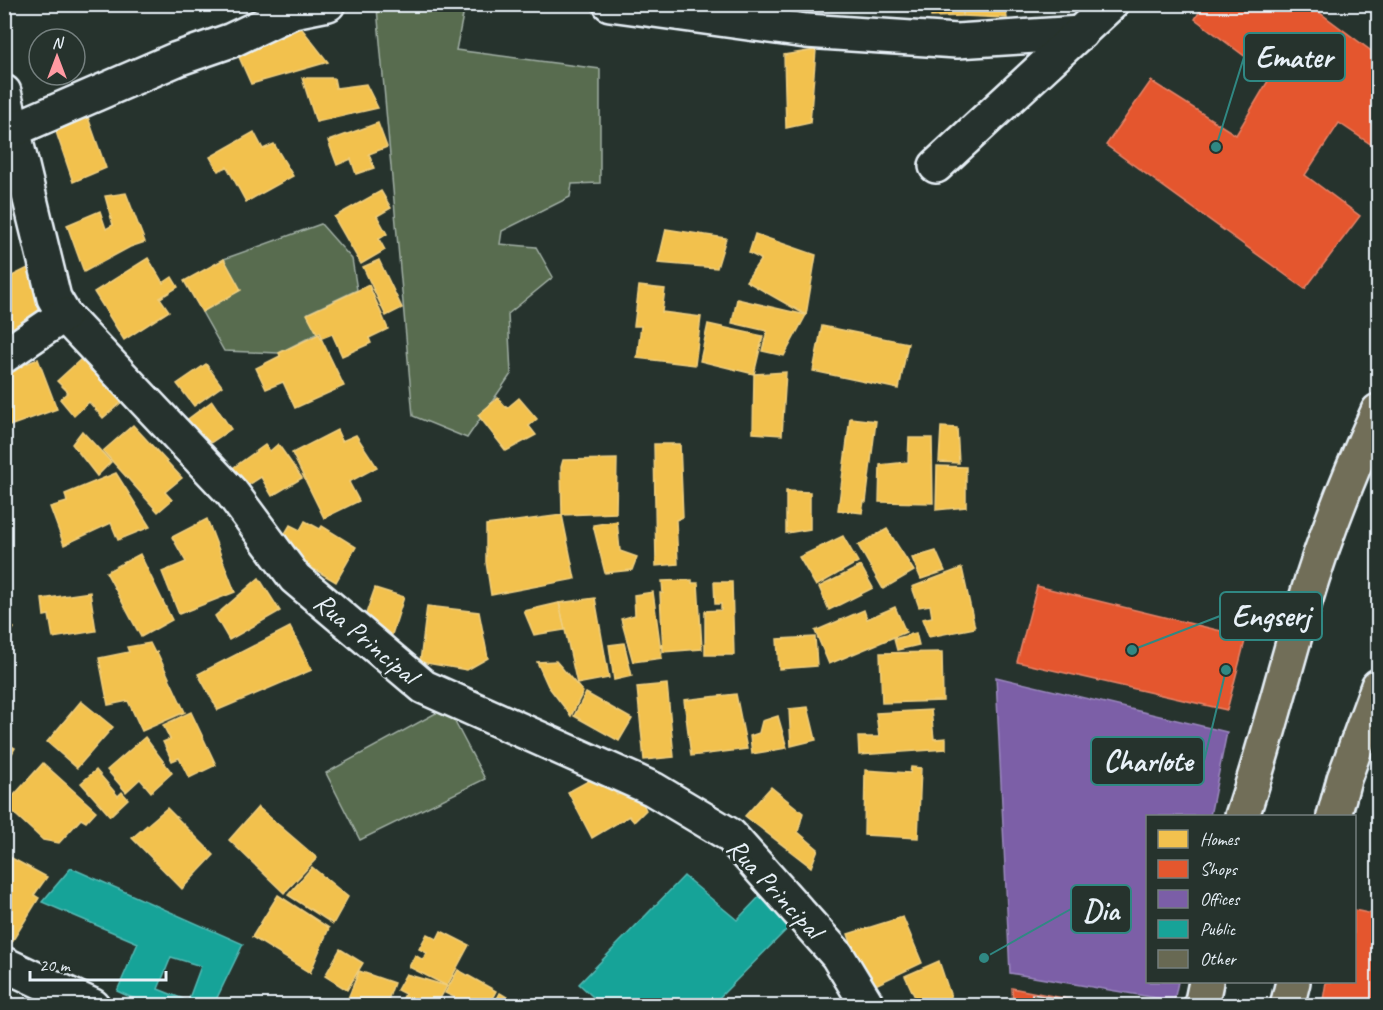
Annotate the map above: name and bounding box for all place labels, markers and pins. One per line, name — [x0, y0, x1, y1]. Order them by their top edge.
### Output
callout: Emater — [1244, 33, 1345, 81]
callout: Engserj — [1220, 592, 1322, 640]
callout: Charlote — [1091, 737, 1204, 785]
callout: Dia — [1071, 885, 1131, 933]

